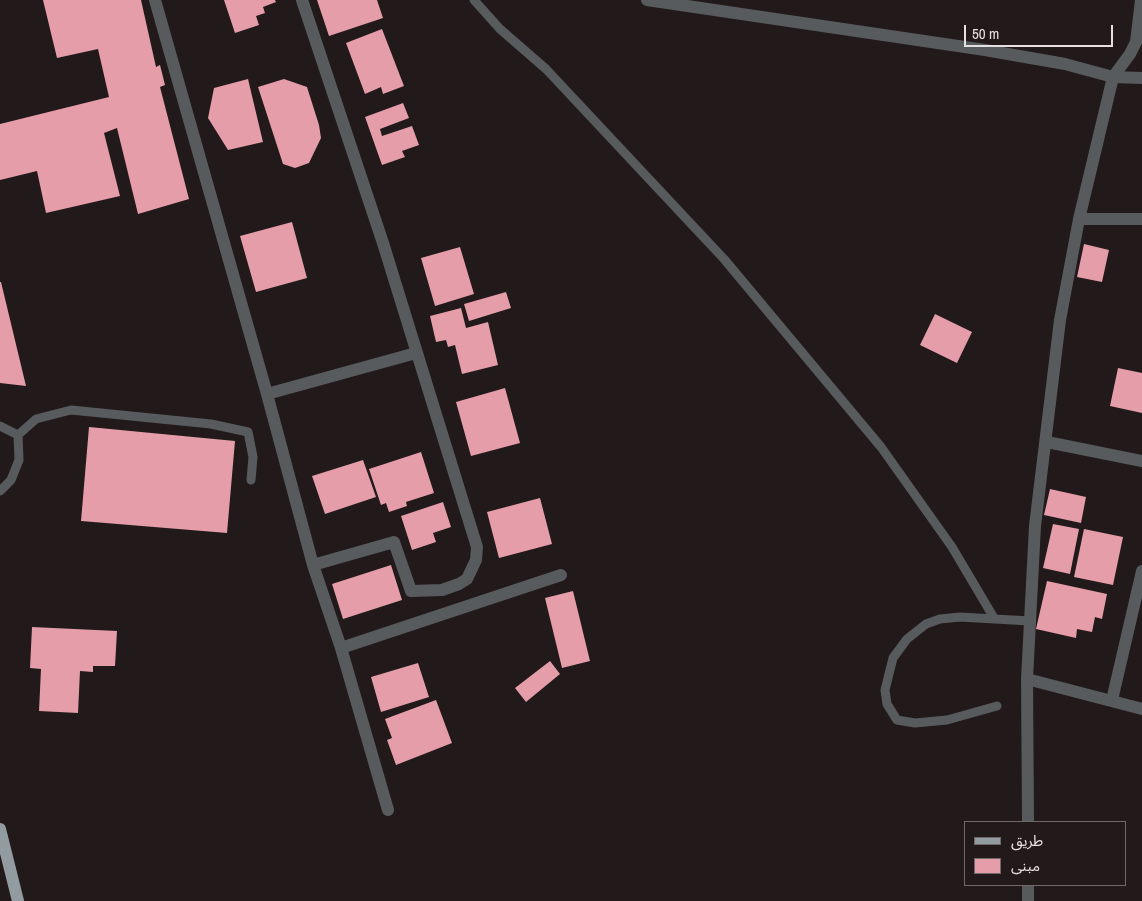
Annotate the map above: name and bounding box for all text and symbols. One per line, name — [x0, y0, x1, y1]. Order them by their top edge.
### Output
scale bar — [967, 15, 1116, 47]
text: 50 m — [972, 23, 999, 44]
legend — [964, 821, 1127, 886]
text: طريق — [1011, 830, 1043, 851]
text: مبنى — [1011, 855, 1040, 876]

